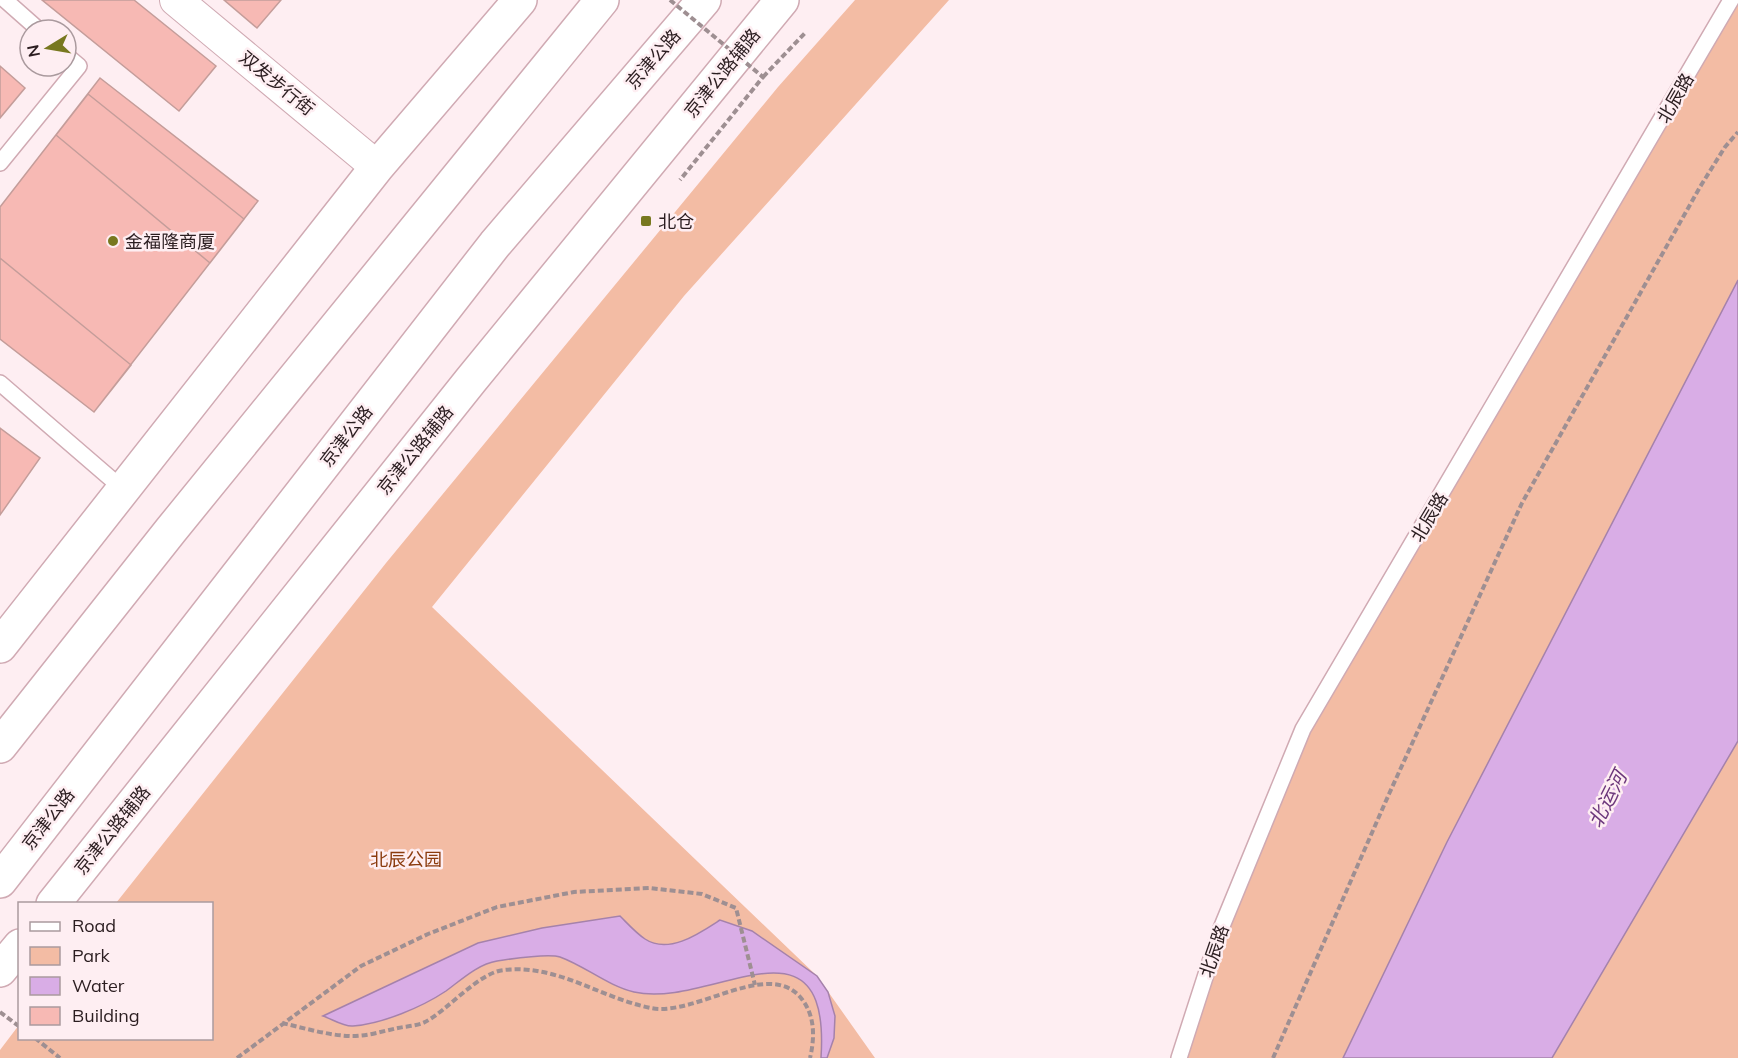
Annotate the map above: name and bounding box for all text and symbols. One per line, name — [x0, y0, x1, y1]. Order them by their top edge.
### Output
north arrow — [18, 18, 78, 78]
street label: 京津公路 — [621, 24, 685, 94]
street label: 京津公路辅路 — [679, 24, 765, 122]
text: N — [22, 43, 44, 59]
street label: 双发步行街 — [235, 46, 319, 120]
street label: 北辰路 — [1652, 69, 1698, 127]
place label: 北仓 — [658, 210, 694, 233]
marker: 北仓 — [639, 214, 653, 228]
place label: 金福隆商厦 — [125, 230, 215, 253]
marker: 金福隆商厦 — [106, 234, 120, 248]
street label: 京津公路 — [315, 401, 377, 471]
street label: 京津公路辅路 — [372, 401, 458, 499]
street label: 北辰路 — [1405, 488, 1453, 546]
water label: 北运河 — [1582, 763, 1634, 831]
street label: 京津公路辅路 — [69, 781, 155, 879]
street label: 京津公路 — [17, 784, 79, 854]
park label: 北辰公园 — [370, 848, 442, 871]
legend — [18, 902, 213, 1040]
text: Road — [72, 914, 116, 937]
street label: 北辰路 — [1194, 922, 1234, 980]
text: Park — [72, 944, 111, 967]
text: Water — [72, 974, 125, 997]
text: Building — [72, 1004, 140, 1027]

